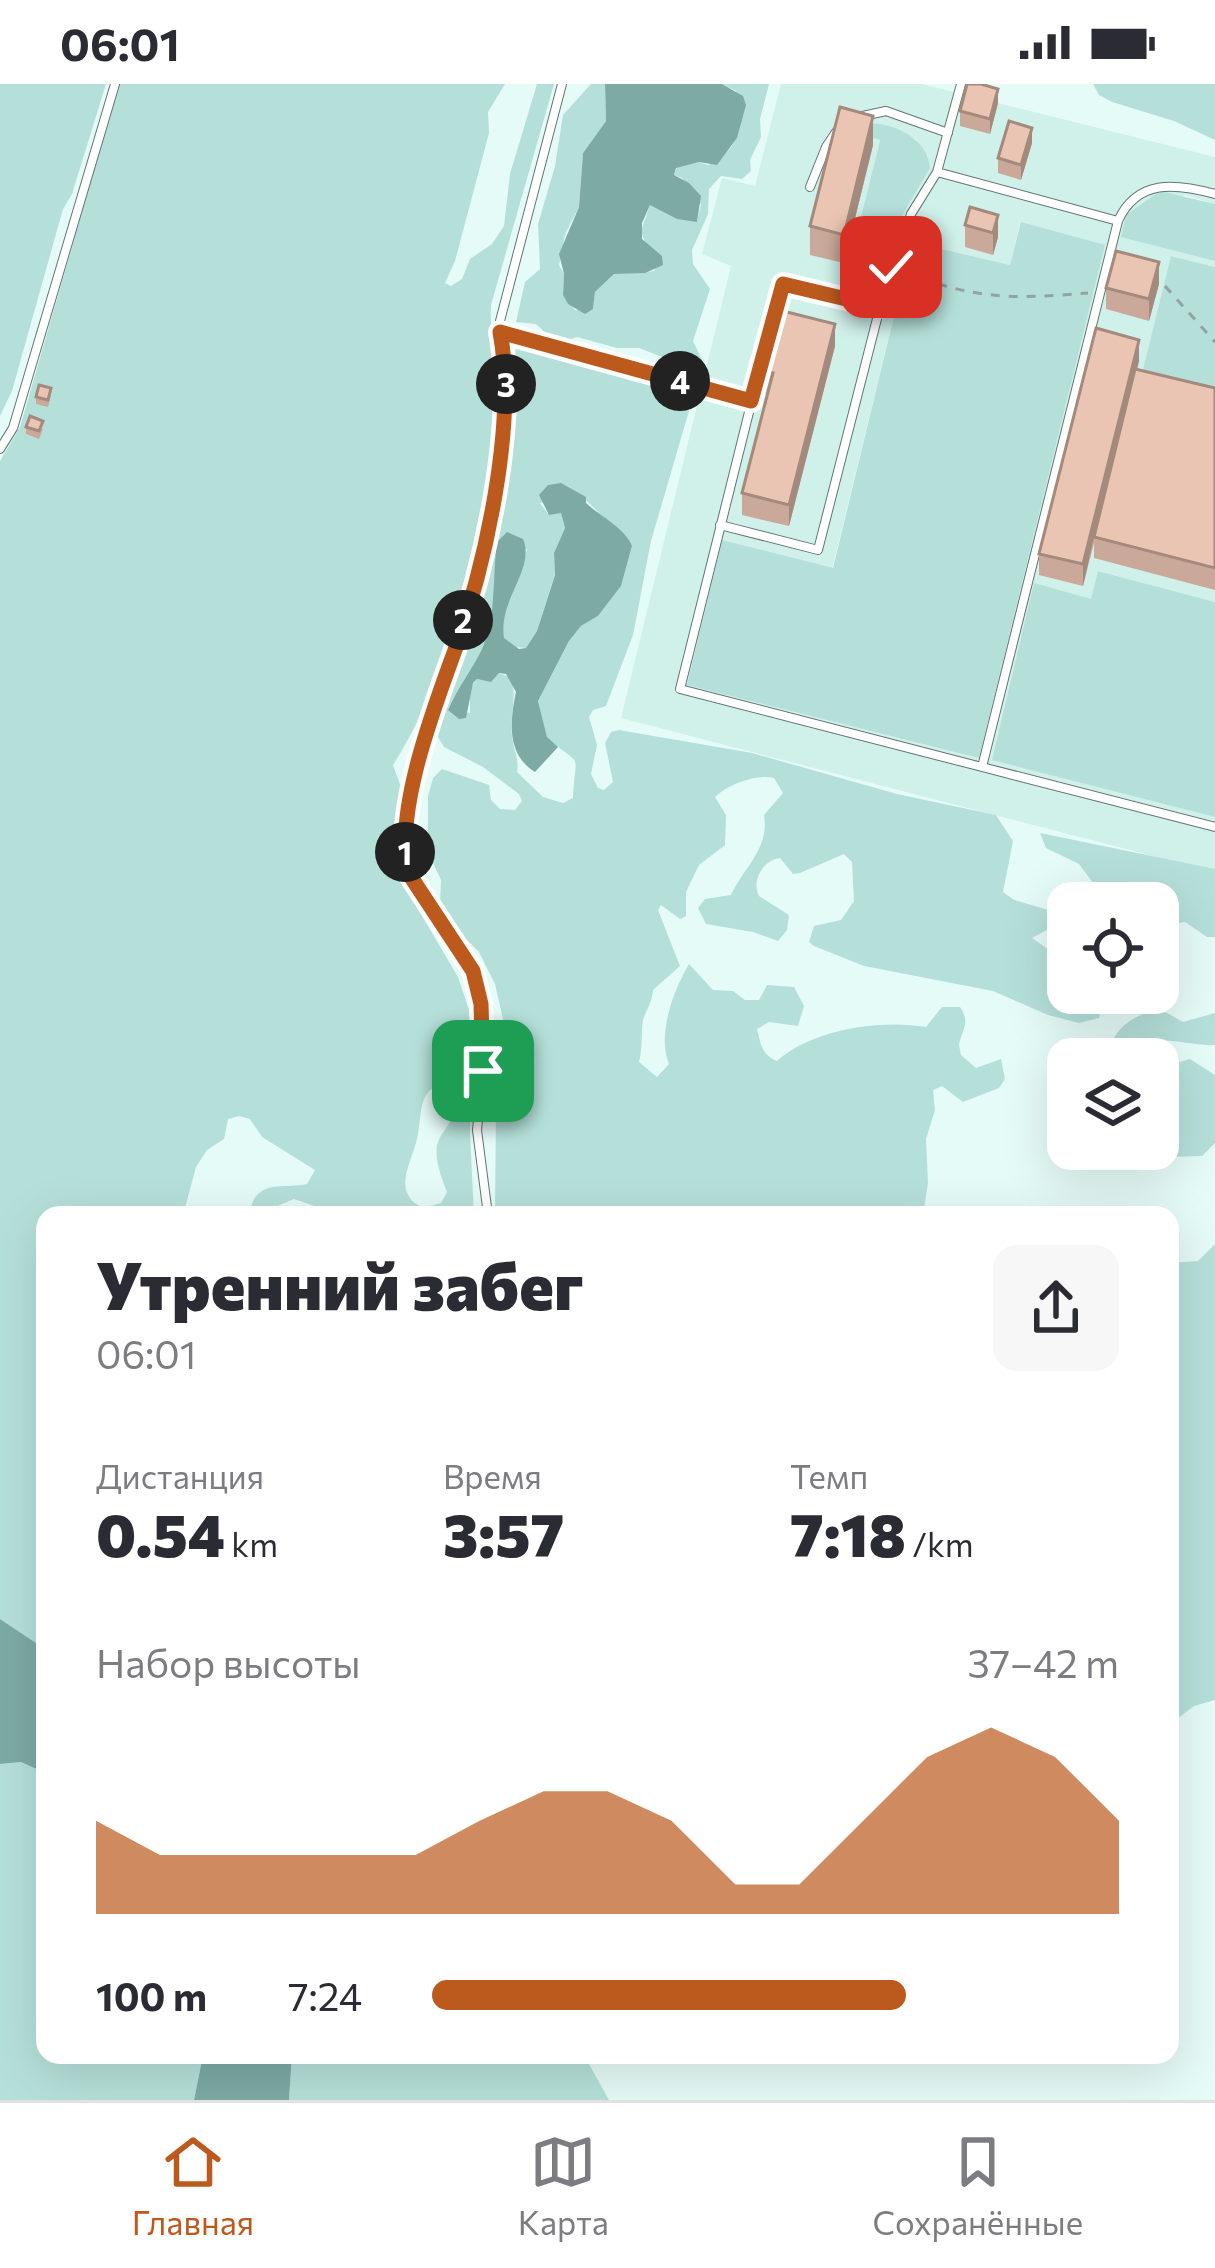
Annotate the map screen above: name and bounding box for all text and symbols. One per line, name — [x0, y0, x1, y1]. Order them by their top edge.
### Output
text: 06:01 — [60, 15, 180, 70]
pin — [840, 216, 942, 318]
icon: check — [858, 234, 924, 300]
pin: 4 — [650, 351, 710, 411]
pin: 3 — [476, 354, 536, 414]
text: 4 — [670, 360, 690, 401]
text: 3 — [496, 363, 516, 404]
pin: 2 — [433, 590, 493, 650]
text: 2 — [454, 599, 472, 640]
pin: 1 — [375, 822, 435, 882]
text: 1 — [398, 831, 412, 872]
map controls — [1047, 882, 1179, 1170]
button: locate — [1047, 882, 1179, 1014]
pin — [432, 1020, 534, 1122]
icon: arrive — [450, 1038, 516, 1104]
button: layers — [1047, 1038, 1179, 1170]
text: Утренний забег — [96, 1243, 583, 1324]
button: share — [993, 1245, 1119, 1371]
text: 06:01 — [96, 1329, 196, 1377]
text: Дистанция — [96, 1455, 264, 1496]
text: Время — [443, 1455, 542, 1496]
text: Темп — [790, 1455, 868, 1496]
text: 0.54 — [96, 1496, 225, 1569]
text: 3:57 — [443, 1496, 564, 1569]
text: 7:18 — [790, 1496, 906, 1569]
text: km — [225, 1523, 278, 1564]
text: /km — [906, 1523, 974, 1564]
text: Набор высоты — [96, 1638, 361, 1686]
text: 37–42 m — [967, 1638, 1119, 1686]
text: 100 m — [96, 1971, 207, 2019]
text: 7:24 — [288, 1971, 362, 2019]
tab: Главная — [132, 2129, 254, 2242]
tab: Карта — [518, 2129, 609, 2242]
tab: Сохранённые — [872, 2129, 1083, 2242]

